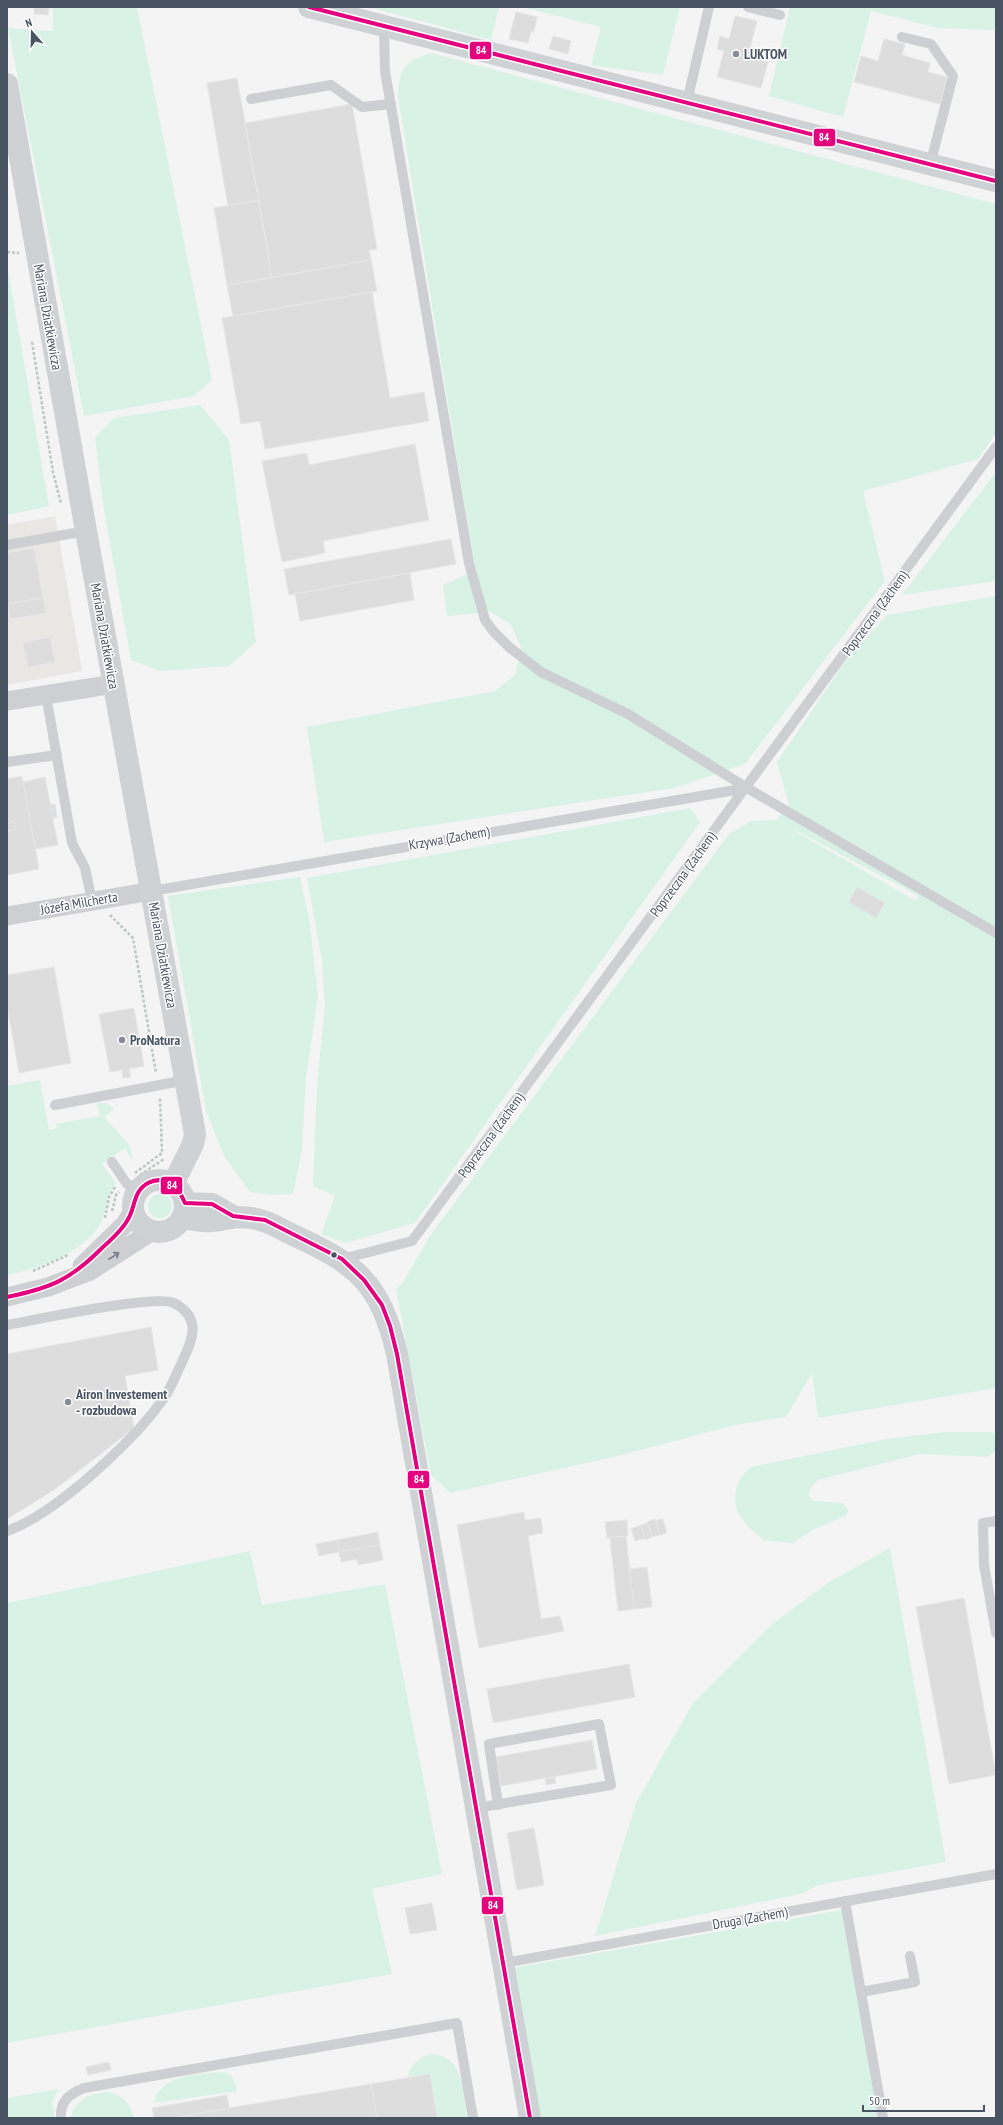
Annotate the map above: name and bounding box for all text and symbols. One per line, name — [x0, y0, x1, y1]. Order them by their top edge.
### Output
north arrow — [12, 12, 52, 52]
text: N — [23, 15, 34, 30]
line badge: 84 — [469, 41, 492, 60]
text: 84 — [476, 43, 487, 57]
place label: LUKTOM — [744, 45, 787, 63]
marker: LUKTOM — [731, 49, 741, 59]
line badge: 84 — [813, 128, 836, 147]
text: 84 — [819, 130, 830, 144]
street label: Mariana Dziatkiewicza — [30, 263, 66, 371]
street label: Poprzeczna (Zachem) — [838, 566, 912, 659]
street label: Mariana Dziatkiewicza — [87, 582, 123, 690]
street label: Krzywa (Zachem) — [407, 822, 492, 854]
street label: Poprzeczna (Zachem) — [646, 827, 720, 920]
street label: Józefa Milcherta — [38, 887, 119, 919]
street label: Mariana Dziatkiewicza — [145, 901, 181, 1009]
place label: ProNatura — [130, 1031, 180, 1049]
marker: ProNatura — [117, 1035, 127, 1045]
street label: Poprzeczna (Zachem) — [454, 1088, 528, 1181]
line badge: 84 — [160, 1176, 183, 1195]
text: 84 — [167, 1178, 178, 1192]
unlabelled marker — [329, 1250, 339, 1260]
one-way arrow — [108, 1252, 120, 1260]
place label: Airon Investement - rozbudowa — [75, 1385, 167, 1419]
marker: Airon Investement - rozbudowa — [63, 1397, 73, 1407]
line badge: 84 — [407, 1470, 430, 1489]
text: 84 — [414, 1472, 425, 1486]
line badge: 84 — [481, 1896, 504, 1915]
text: 84 — [488, 1898, 499, 1912]
street label: Druga (Zachem) — [711, 1902, 790, 1933]
scale bar — [863, 2087, 984, 2113]
text: 50 m — [869, 2093, 890, 2108]

